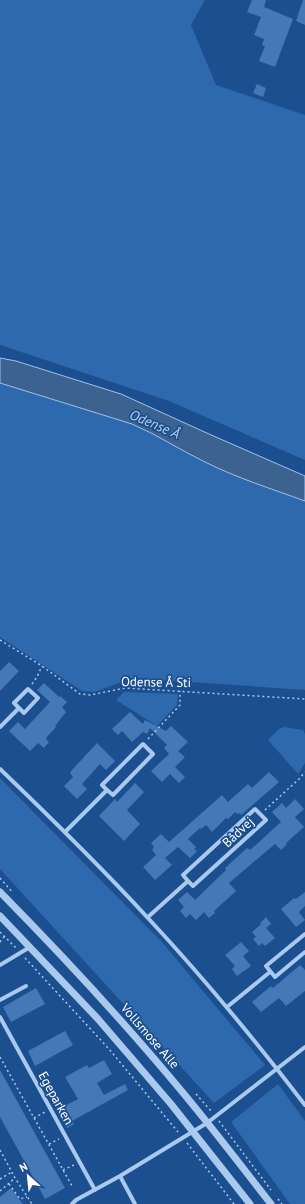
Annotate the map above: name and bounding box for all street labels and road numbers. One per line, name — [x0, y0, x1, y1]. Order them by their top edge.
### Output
street label: Odense Å Sti — [121, 673, 191, 691]
street label: Bådvej — [219, 813, 257, 851]
street label: Vollsmose Alle — [116, 999, 183, 1072]
street label: Egeparken — [34, 1068, 78, 1128]

